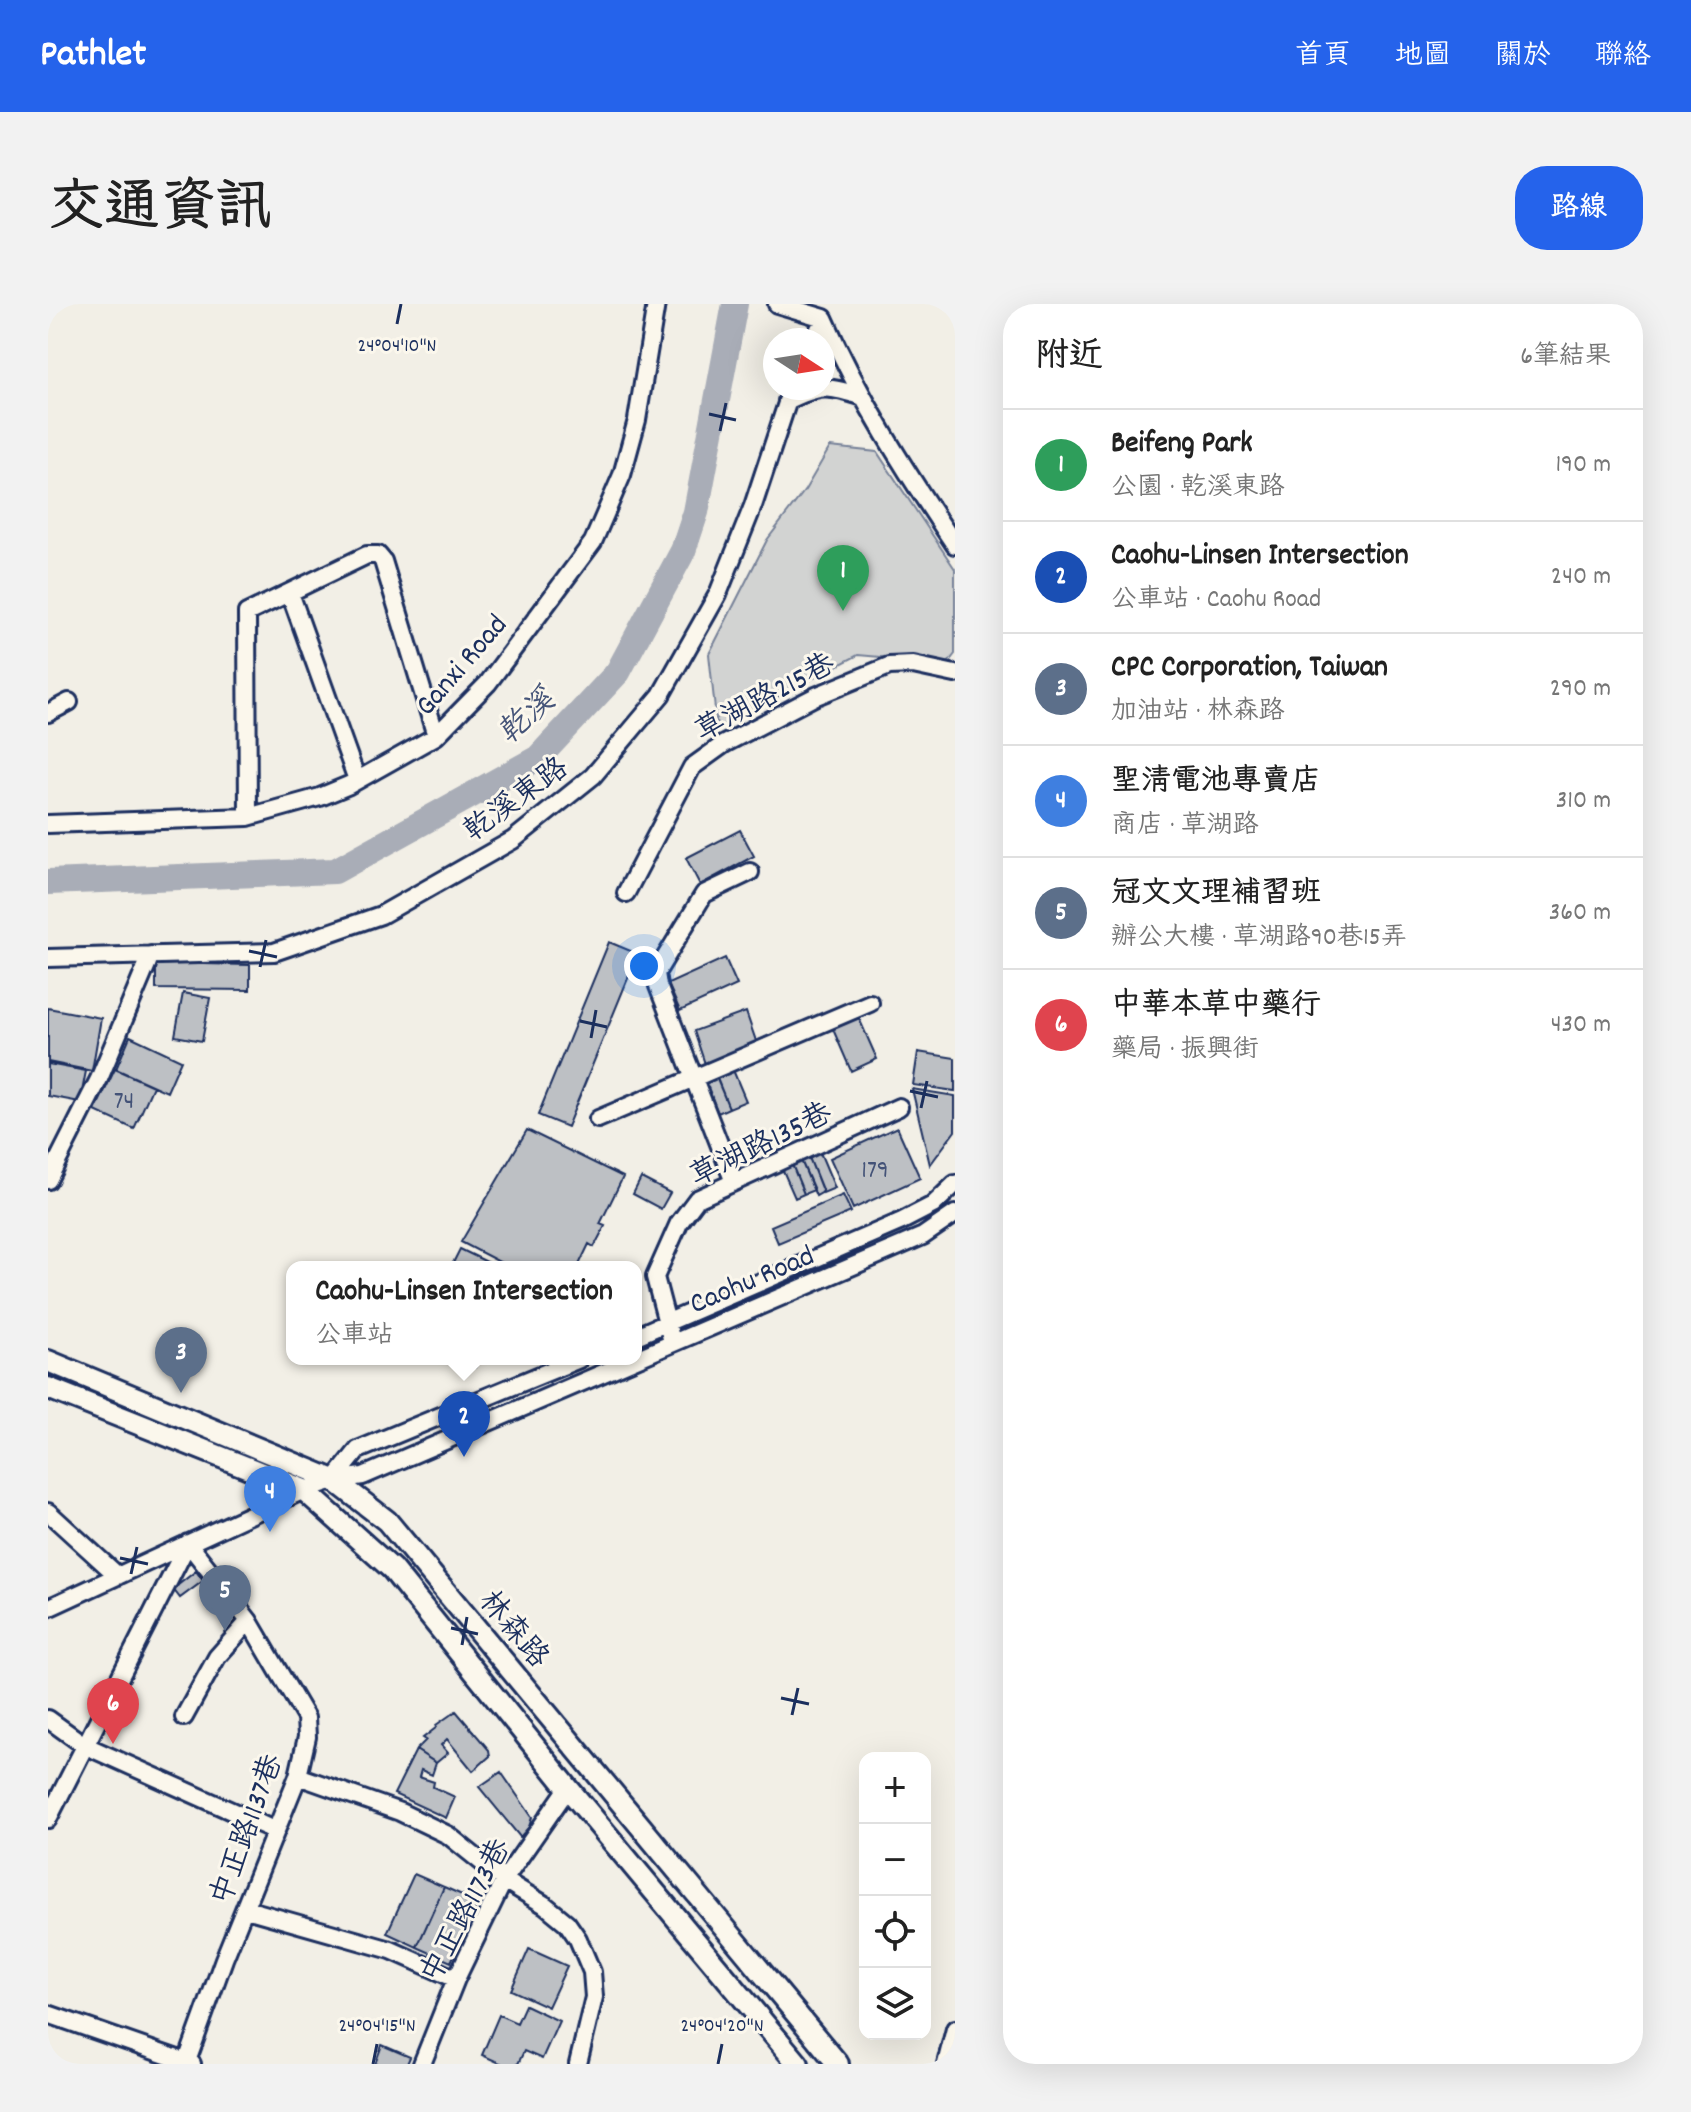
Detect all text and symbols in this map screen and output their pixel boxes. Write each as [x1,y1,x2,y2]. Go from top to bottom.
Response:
text: Pathlet [40,29,146,84]
text: 首頁 [1295,38,1351,78]
text: 地圖 [1395,38,1451,78]
text: 關於 [1495,38,1551,78]
text: 聯絡 [1595,38,1651,78]
button: 路線 [1515,166,1643,250]
text: 交通資訊 [48,172,272,252]
north arrow [763,328,835,400]
text: 24°04'10"N [358,333,436,361]
text: 附近 [1035,334,1103,383]
text: 6筆結果 [1520,339,1611,376]
text: Beifeng Park [1111,424,1253,467]
text: 1 [1058,447,1064,484]
text: 190 m [1555,447,1611,484]
text: 公園 · 乾溪東路 [1111,470,1285,507]
text: Caohu-Linsen Intersection [1111,536,1409,579]
pin: 1 [817,545,869,611]
text: 2 [1055,559,1067,596]
text: 240 m [1551,559,1611,596]
text: 公車站 · Caohu Road [1111,582,1321,619]
street label: Ganxi Road [407,607,520,727]
street label: 草湖路215巷 [688,645,844,755]
text: CPC Corporation, Taiwan [1111,648,1388,691]
text: 3 [1055,671,1067,708]
text: 290 m [1550,671,1611,708]
water label: 乾溪 [489,679,569,757]
text: 加油站 · 林森路 [1111,694,1285,731]
street label: 乾溪東路 [456,749,579,854]
text: 聖清電池專賣店 [1111,762,1321,805]
text: 4 [1056,783,1066,820]
text: 310 m [1556,783,1611,820]
text: 商店 · 草湖路 [1111,808,1259,845]
text: 冠文文理補習班 [1111,874,1321,917]
text: 5 [1055,895,1067,932]
text: 360 m [1549,895,1611,932]
text: 辦公大樓 · 草湖路90巷15弄 [1111,920,1407,957]
your location [624,946,664,986]
text: 中華本草中藥行 [1111,986,1321,1029]
text: 6 [1055,1007,1067,1044]
text: 430 m [1551,1007,1611,1044]
text: 藥局 · 振興街 [1111,1032,1259,1069]
house number: 74 [114,1084,134,1121]
street label: 草湖路135巷 [683,1094,841,1200]
house number: 179 [861,1153,889,1190]
street label: Caohu Road [684,1237,822,1328]
popup [286,1261,642,1365]
text: Caohu-Linsen Intersection [315,1272,613,1315]
text: 公車站 [315,1318,393,1355]
pin: 3 [155,1327,207,1393]
pin: 2 [438,1391,490,1457]
pin: 4 [244,1466,296,1532]
pin: 5 [199,1565,251,1631]
street label: 林森路 [466,1583,557,1679]
pin: 6 [87,1678,139,1744]
street label: 中正路1137巷 [202,1749,296,1912]
map controls [859,1752,931,2040]
button: + [859,1752,931,1824]
button: − [859,1824,931,1896]
street label: 中正路1173巷 [412,1832,524,1992]
button: locate [859,1896,931,1968]
button: layers [859,1968,931,2040]
text: 24°04'15"N [338,2013,416,2041]
text: 24°04'20"N [680,2013,764,2041]

